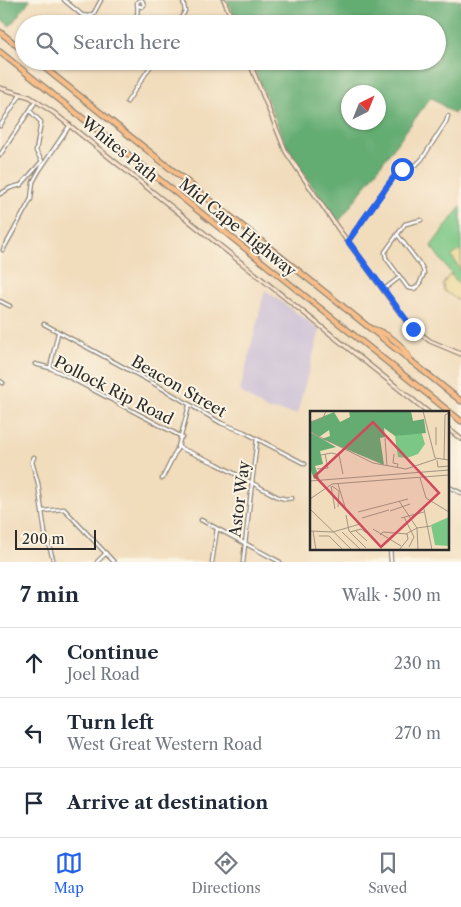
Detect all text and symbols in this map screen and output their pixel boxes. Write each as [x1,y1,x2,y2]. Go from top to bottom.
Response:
search box [15,15,446,70]
icon: search [33,29,61,57]
text: Search here [73,31,181,54]
north arrow [341,85,386,130]
street label: Whites Path [77,111,162,186]
route start [391,158,414,181]
street label: Mid Cape Highway [175,174,302,281]
route end [402,318,425,341]
street label: Pollock Rip Road [51,351,177,429]
street label: Beacon Street [128,351,230,421]
inset map [310,411,448,550]
street label: Astor Way [224,458,254,540]
scale bar [15,527,96,550]
text: 200 m [22,530,65,548]
text: 7 min [20,582,79,607]
text: Walk · 500 m [342,585,441,605]
text: Continue [67,641,159,664]
icon: ahead [20,649,48,677]
text: 230 m [394,653,441,673]
text: Joel Road [67,664,140,684]
text: Turn left [67,711,154,734]
icon: left [20,719,48,747]
text: 270 m [395,723,441,743]
text: West Great Western Road [67,734,262,754]
icon: arrive [20,789,48,817]
text: Arrive at destination [67,791,268,814]
tab: Map [54,849,84,897]
tab: Directions [191,849,261,897]
tab: Saved [368,849,407,897]

